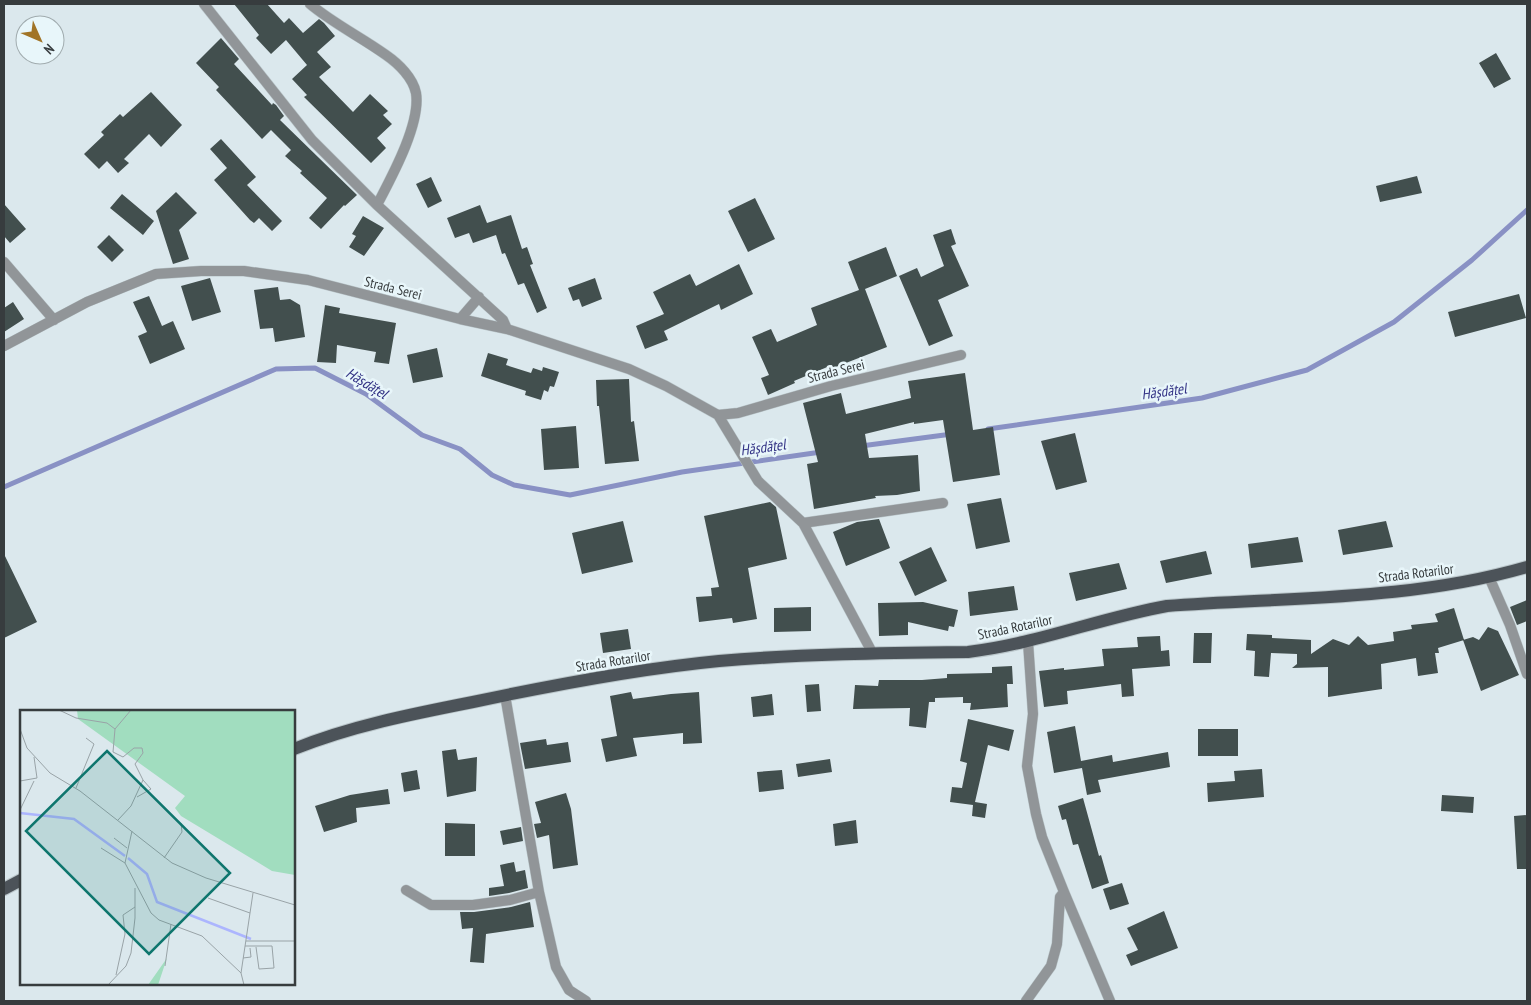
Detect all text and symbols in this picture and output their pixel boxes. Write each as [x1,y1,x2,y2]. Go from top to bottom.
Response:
north arrow [15,15,65,65]
text: N [40,40,58,58]
street label: Strada Serei [363,272,423,304]
street label: Strada Serei [806,355,866,387]
water label: Hășdățel [343,363,393,404]
water label: Hășdățel [1140,378,1189,404]
water label: Hășdățel [739,434,788,460]
street label: Strada Rotarilor [1377,559,1455,587]
street label: Strada Rotarilor [976,610,1054,644]
street label: Strada Rotarilor [574,646,652,676]
inset map [20,710,295,985]

